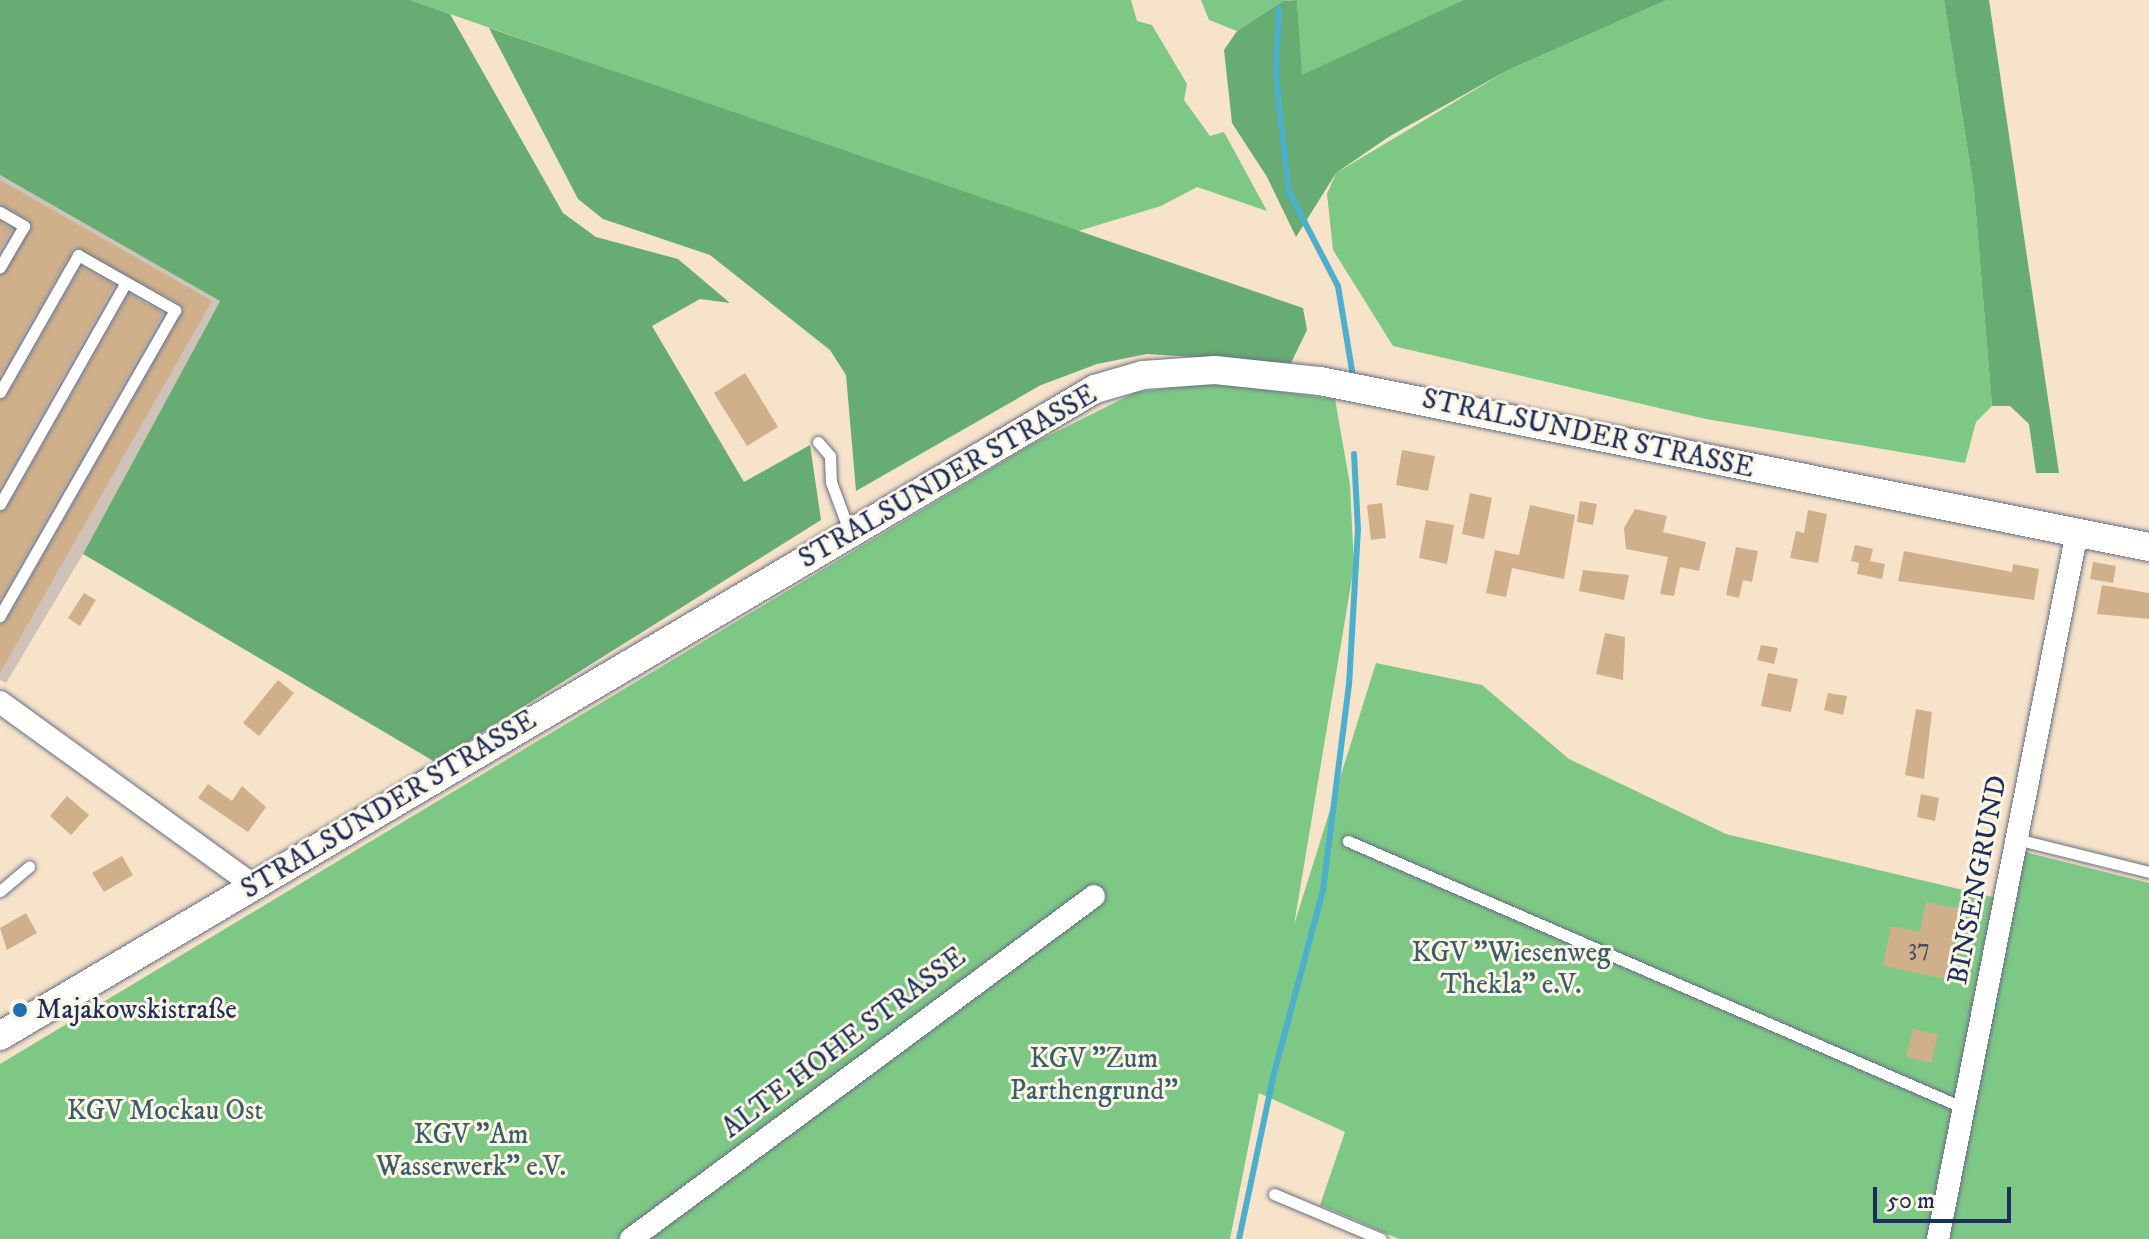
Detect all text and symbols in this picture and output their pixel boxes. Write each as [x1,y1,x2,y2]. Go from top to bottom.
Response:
street label: STRALSUNDER STRASSE [793,378,1103,576]
street label: STRALSUNDER STRASSE [1419,382,1757,486]
street label: STRALSUNDER STRASSE [235,703,543,907]
street label: BINSENGRUND [1941,773,2015,987]
house number: 37 [1908,935,1930,963]
park label: KGV "Wiesenweg Thekla" e.V. [1411,936,1611,1002]
street label: ALTE HOHE STRASSE [715,940,973,1146]
place label: Majakowskistraße [36,993,237,1027]
marker: Majakowskistraße [11,1001,29,1019]
park label: KGV "Zum Parthengrund" [1010,1042,1178,1108]
park label: KGV Mockau Ost [67,1094,263,1128]
park label: KGV "Am Wasserwerk" e.V. [376,1118,566,1184]
scale bar [1877,1171,2015,1221]
text: 50 m [1887,1186,1935,1216]

